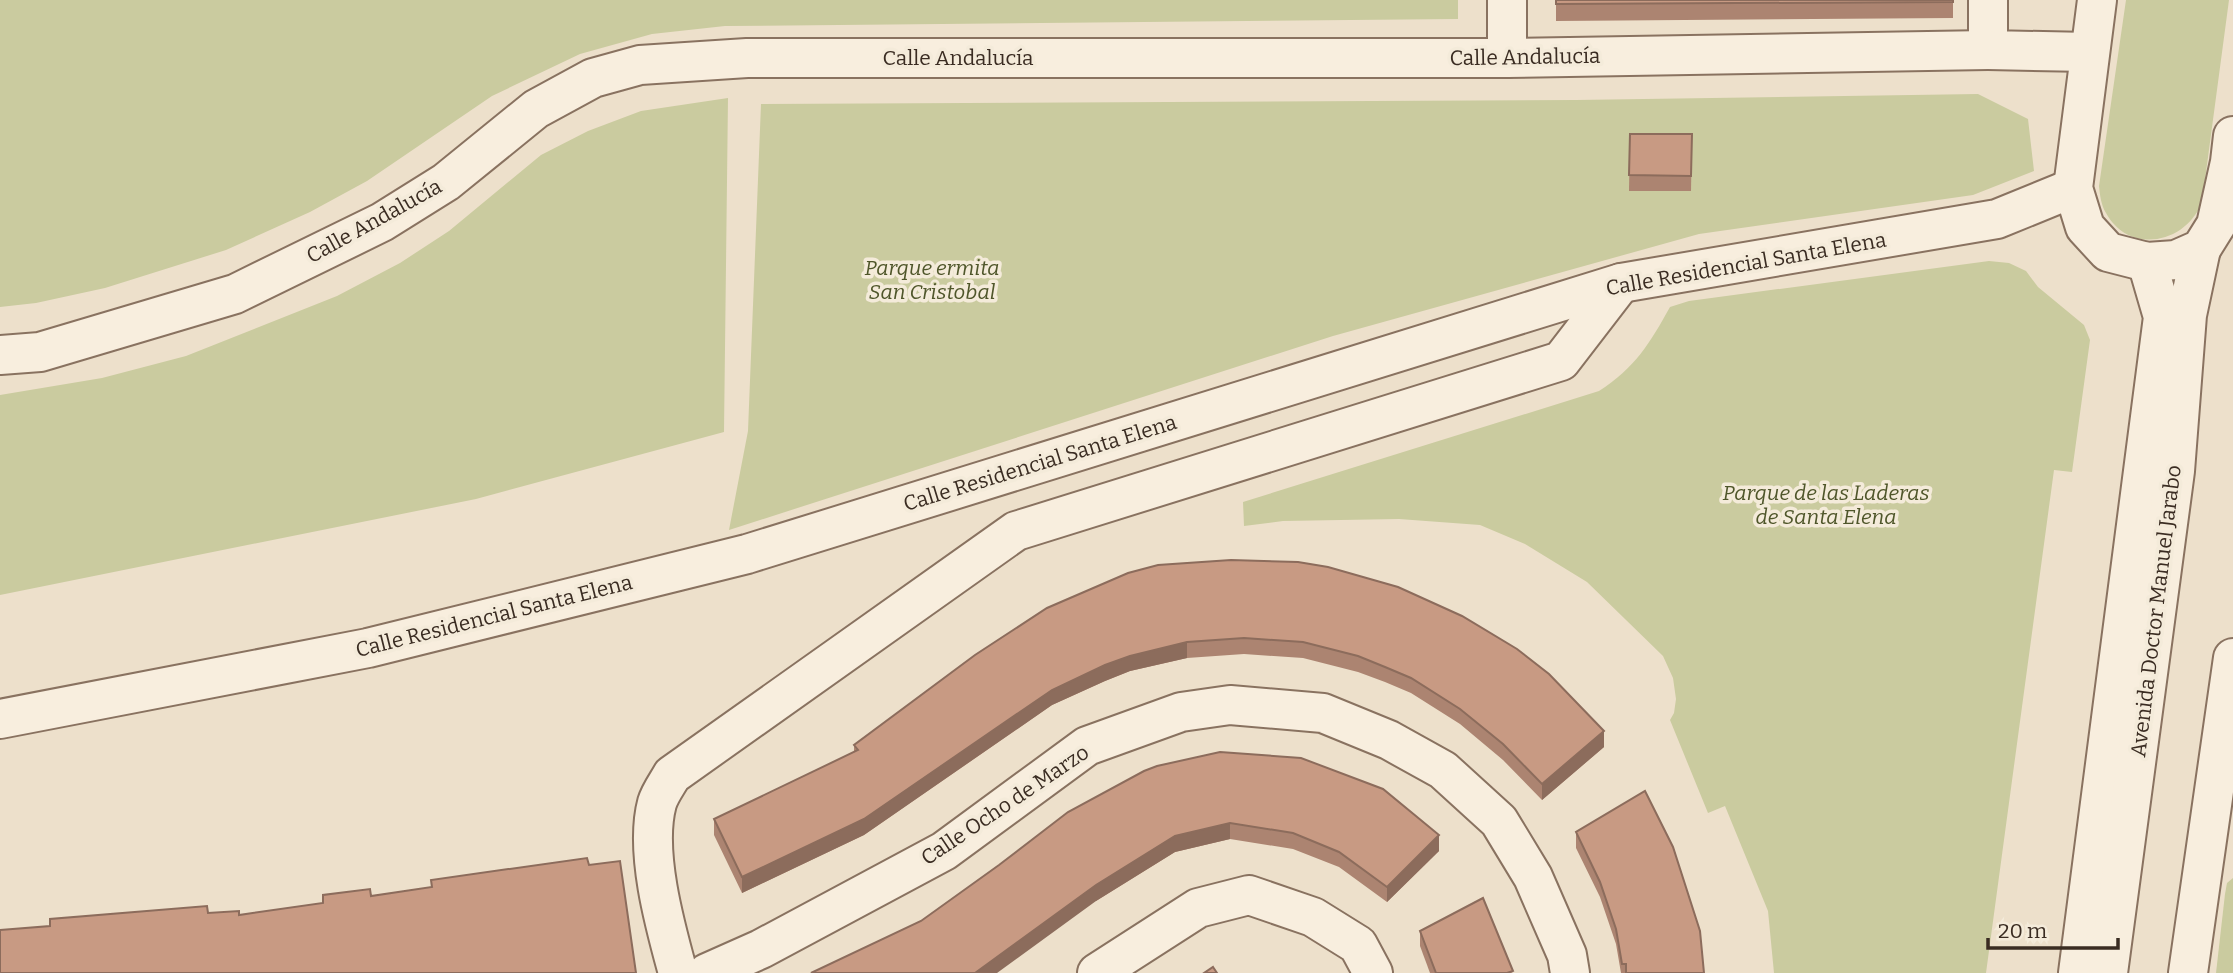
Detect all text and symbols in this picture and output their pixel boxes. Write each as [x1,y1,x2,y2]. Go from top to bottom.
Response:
street label: Calle Andalucía [1449,43,1601,71]
street label: Calle Andalucía [883,45,1034,71]
street label: Calle Andalucía [302,173,447,269]
street label: Calle Residencial Santa Elena [1604,226,1889,301]
park label: Parque ermita San Cristobal [864,255,1000,305]
street label: Calle Residencial Santa Elena [900,409,1180,517]
street label: Avenida Doctor Manuel Jarabo [2125,463,2187,759]
park label: Parque de las Laderas de Santa Elena [1722,480,1930,530]
street label: Calle Residencial Santa Elena [353,569,636,663]
street label: Calle Ocho de Marzo [916,739,1094,871]
scale bar [1988,906,2118,950]
text: 20 m [1998,918,2047,944]

